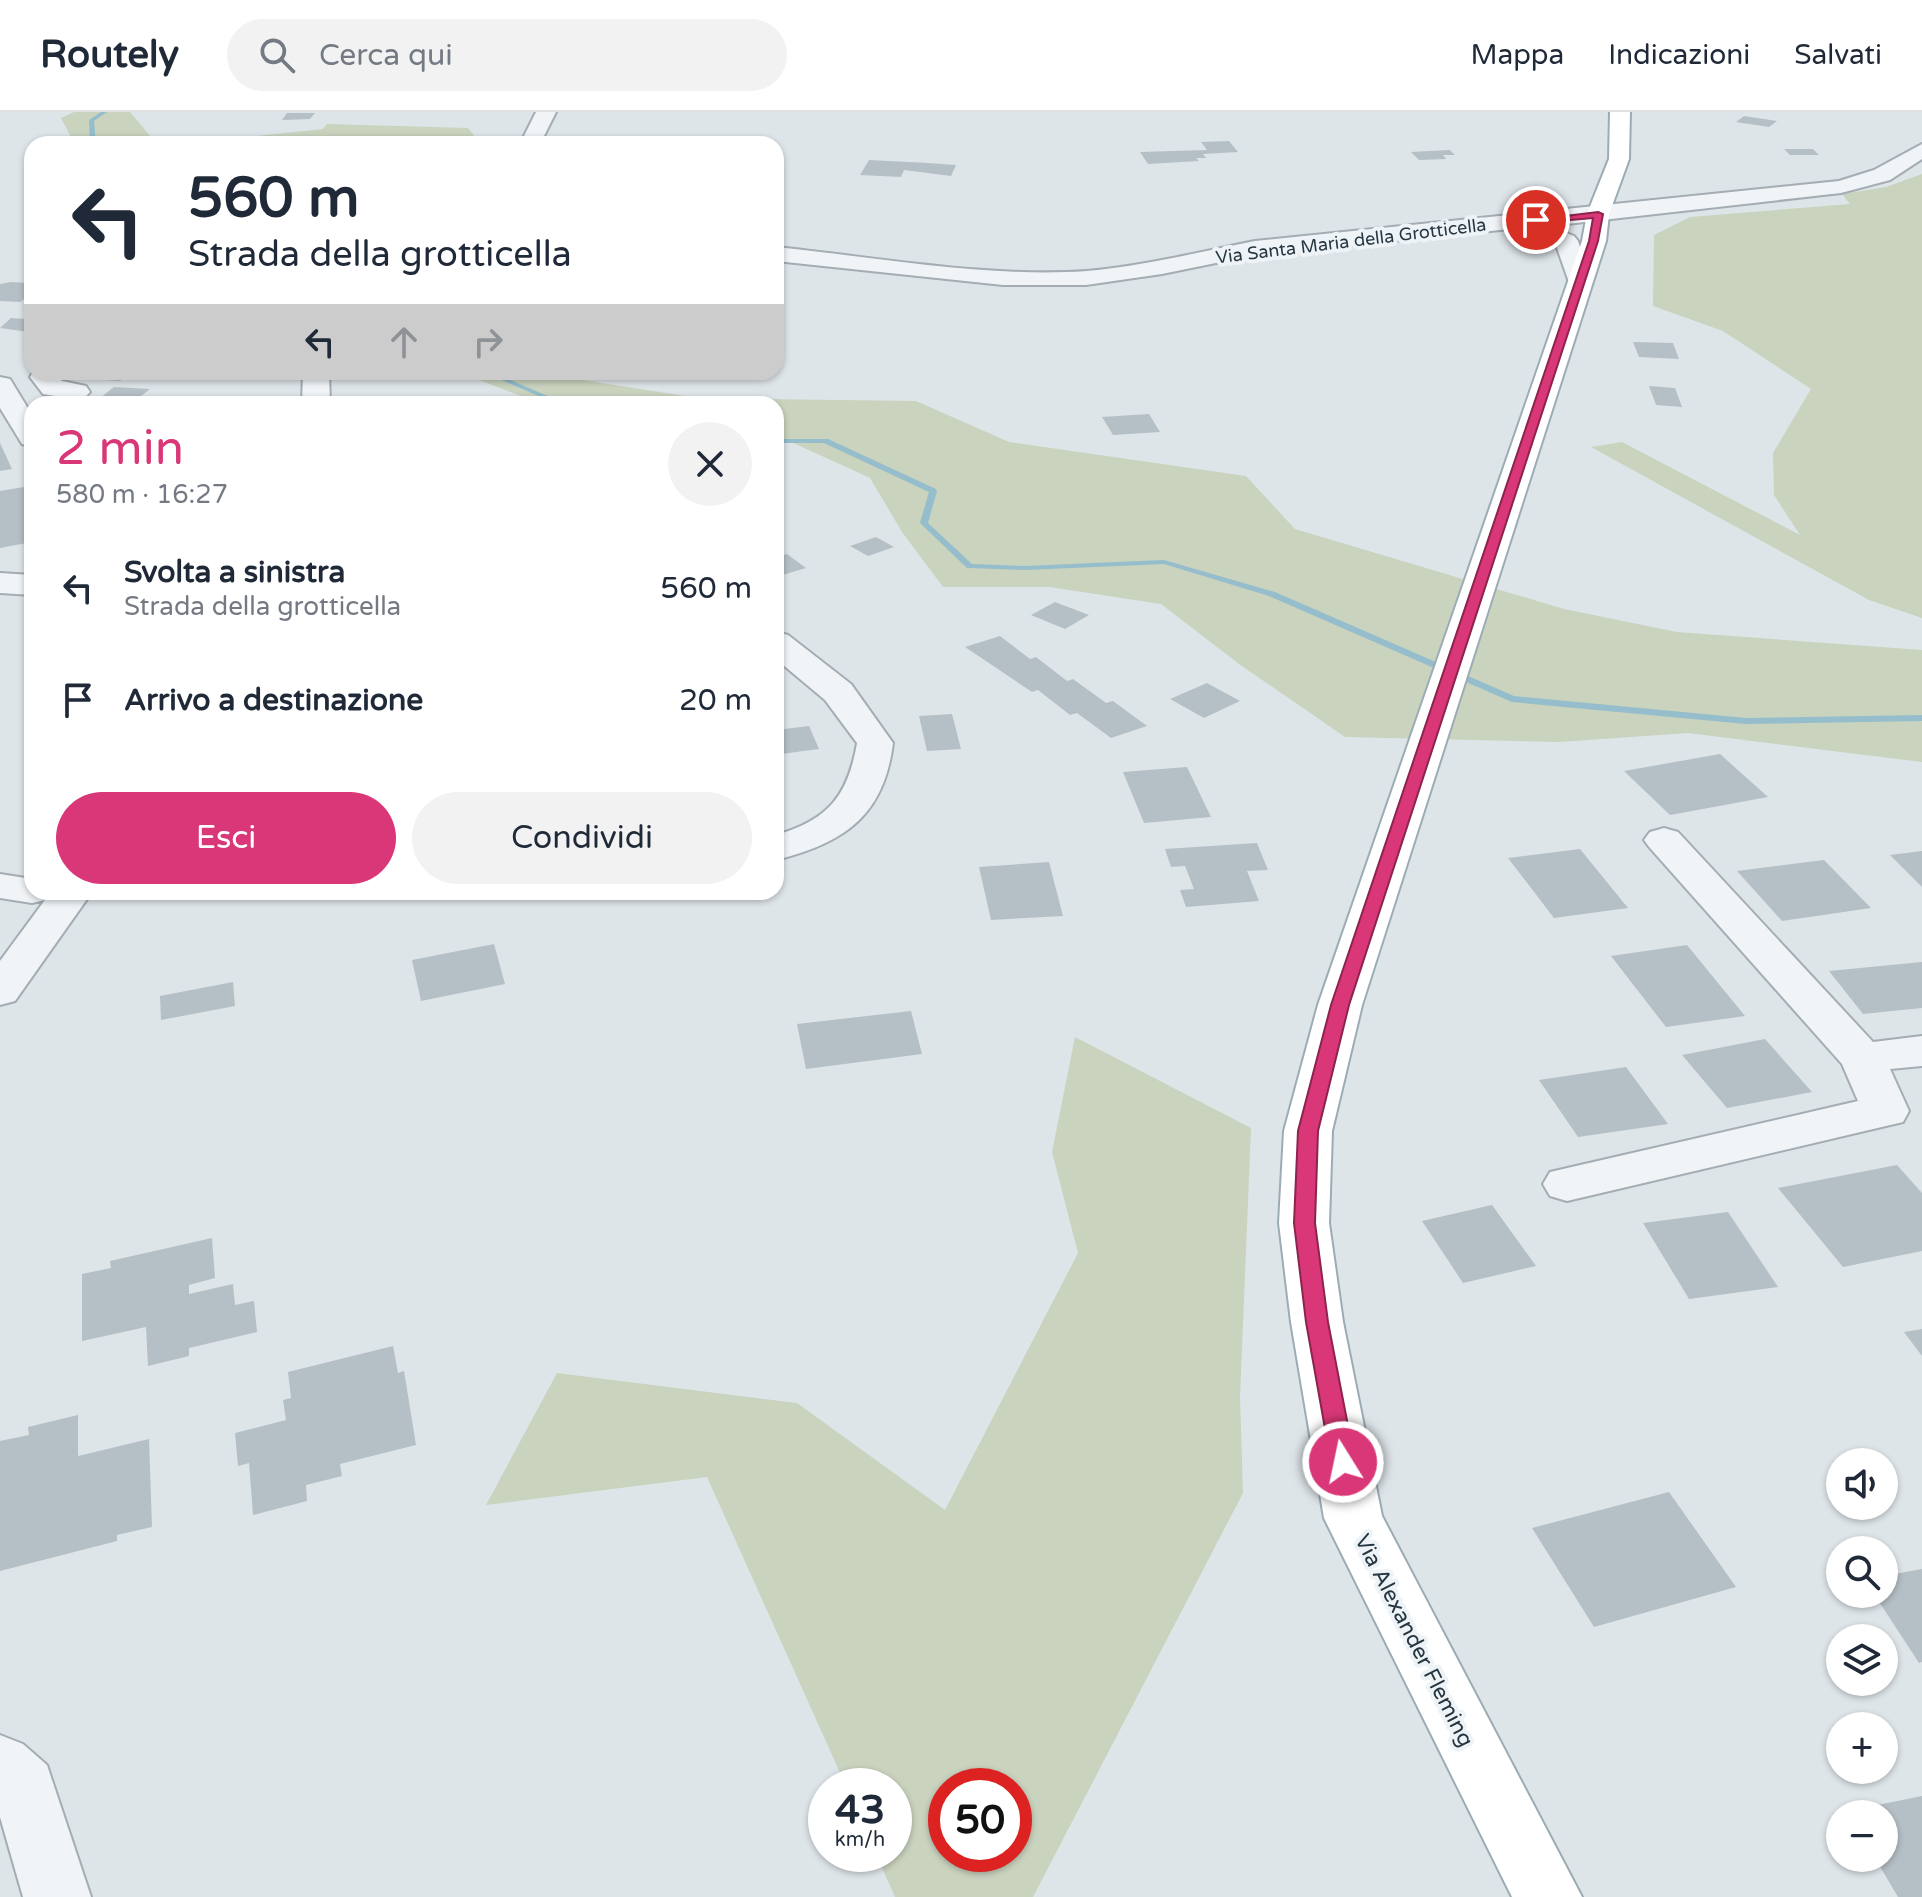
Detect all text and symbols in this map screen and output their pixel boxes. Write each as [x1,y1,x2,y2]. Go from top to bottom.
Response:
search box [227,19,787,91]
text: Routely [40,32,179,78]
icon: search [255,33,299,77]
text: Cerca qui [319,37,453,74]
text: Mappa [1470,38,1564,72]
text: Indicazioni [1608,38,1750,72]
text: Salvati [1794,38,1882,72]
text: 560 m [188,165,359,232]
icon: left [56,168,160,272]
pin [1502,186,1570,254]
icon: arrive [1514,198,1558,242]
street label: Via Santa Maria della Grotticella [1215,213,1487,269]
text: Strada della grotticella [188,233,572,276]
icon: left [298,320,342,364]
icon: ahead [382,320,426,364]
icon: right [466,320,510,364]
text: 2 min [56,420,184,478]
button: close [668,422,752,506]
text: 580 m · 16:27 [56,479,228,510]
text: Svolta a sinistra [124,554,345,591]
icon: left [56,566,100,610]
text: 560 m [660,570,752,607]
text: Strada della grotticella [124,591,401,622]
icon: arrive [56,678,100,722]
text: Arrivo a destinazione [124,682,423,719]
text: 20 m [679,682,752,719]
button: Esci [56,792,396,884]
button: Condividi [412,792,752,884]
position arrow [1301,1420,1385,1504]
map controls [1826,1448,1898,1872]
button: sound [1826,1448,1898,1520]
street label: Via Alexander Fleming [1349,1530,1479,1751]
button: search [1826,1536,1898,1608]
button: layers [1826,1624,1898,1696]
button: + [1826,1712,1898,1784]
speed limit sign: 50 [928,1768,1032,1872]
text: 43 [835,1786,885,1834]
button: − [1826,1800,1898,1872]
text: km/h [835,1828,885,1852]

